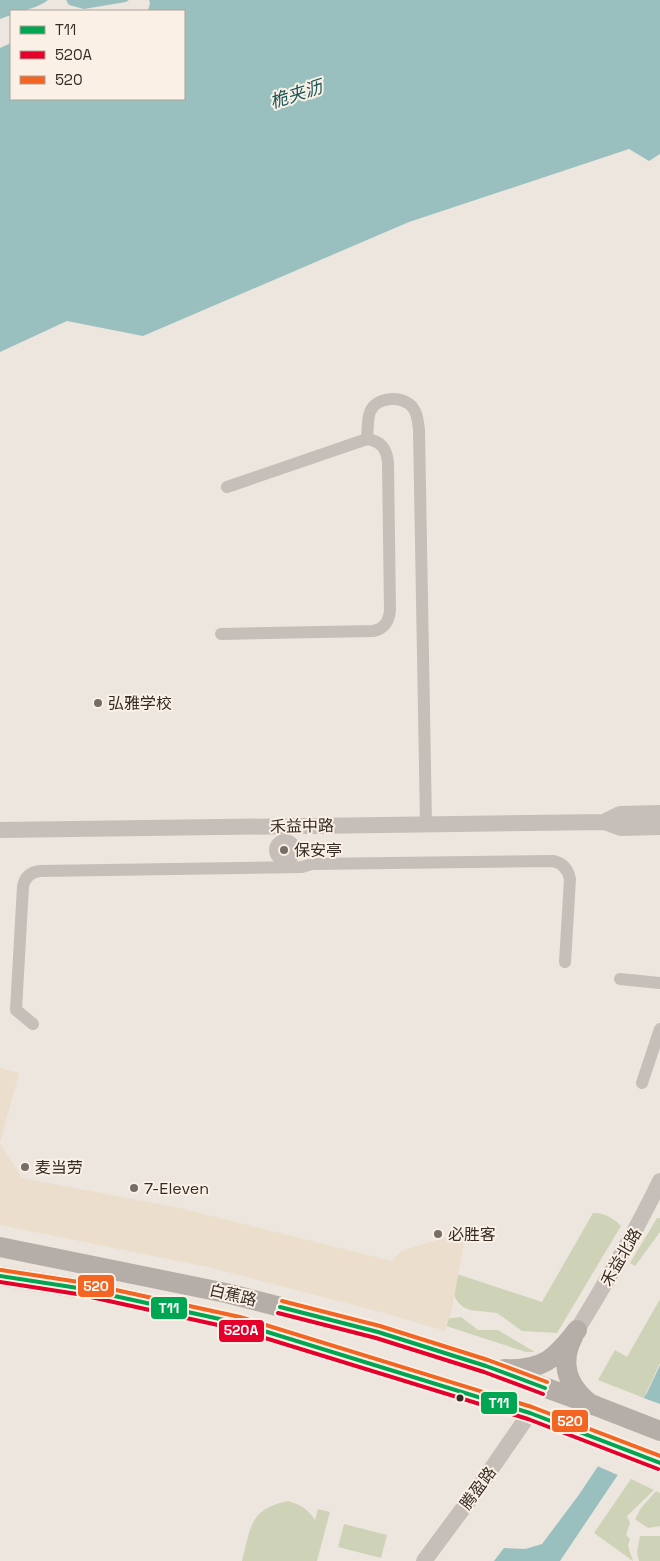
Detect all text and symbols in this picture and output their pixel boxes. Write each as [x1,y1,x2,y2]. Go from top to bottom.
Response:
legend [10,10,185,100]
text: T11 [55,20,76,39]
text: 520A [55,45,93,64]
text: 520 [55,70,83,89]
water label: 桅夹沥 [267,74,328,113]
place label: 弘雅学校 [108,693,172,714]
marker: 弘雅学校 [92,697,104,709]
street label: 禾益中路 [270,815,334,837]
place label: 保安亭 [294,840,342,861]
marker: 保安亭 [278,844,290,856]
place label: 麦当劳 [35,1157,83,1178]
marker: 麦当劳 [19,1161,31,1173]
place label: 7-Eleven [144,1178,209,1199]
marker: 7-Eleven [128,1182,140,1194]
place label: 必胜客 [448,1224,496,1245]
street label: 禾益北路 [596,1224,646,1290]
marker: 必胜客 [432,1228,444,1240]
line badge: 520 [77,1274,115,1298]
text: 520 [83,1277,109,1295]
street label: 白蕉路 [207,1279,259,1311]
line badge: T11 [150,1296,188,1320]
text: T11 [159,1299,179,1317]
line badge: 520A [218,1319,265,1343]
text: 520A [224,1321,258,1339]
line badge: T11 [480,1391,518,1415]
unlabelled marker [455,1393,465,1403]
text: T11 [489,1394,509,1412]
line badge: 520 [551,1409,589,1433]
text: 520 [557,1412,583,1430]
street label: 腾盈路 [455,1462,501,1514]

